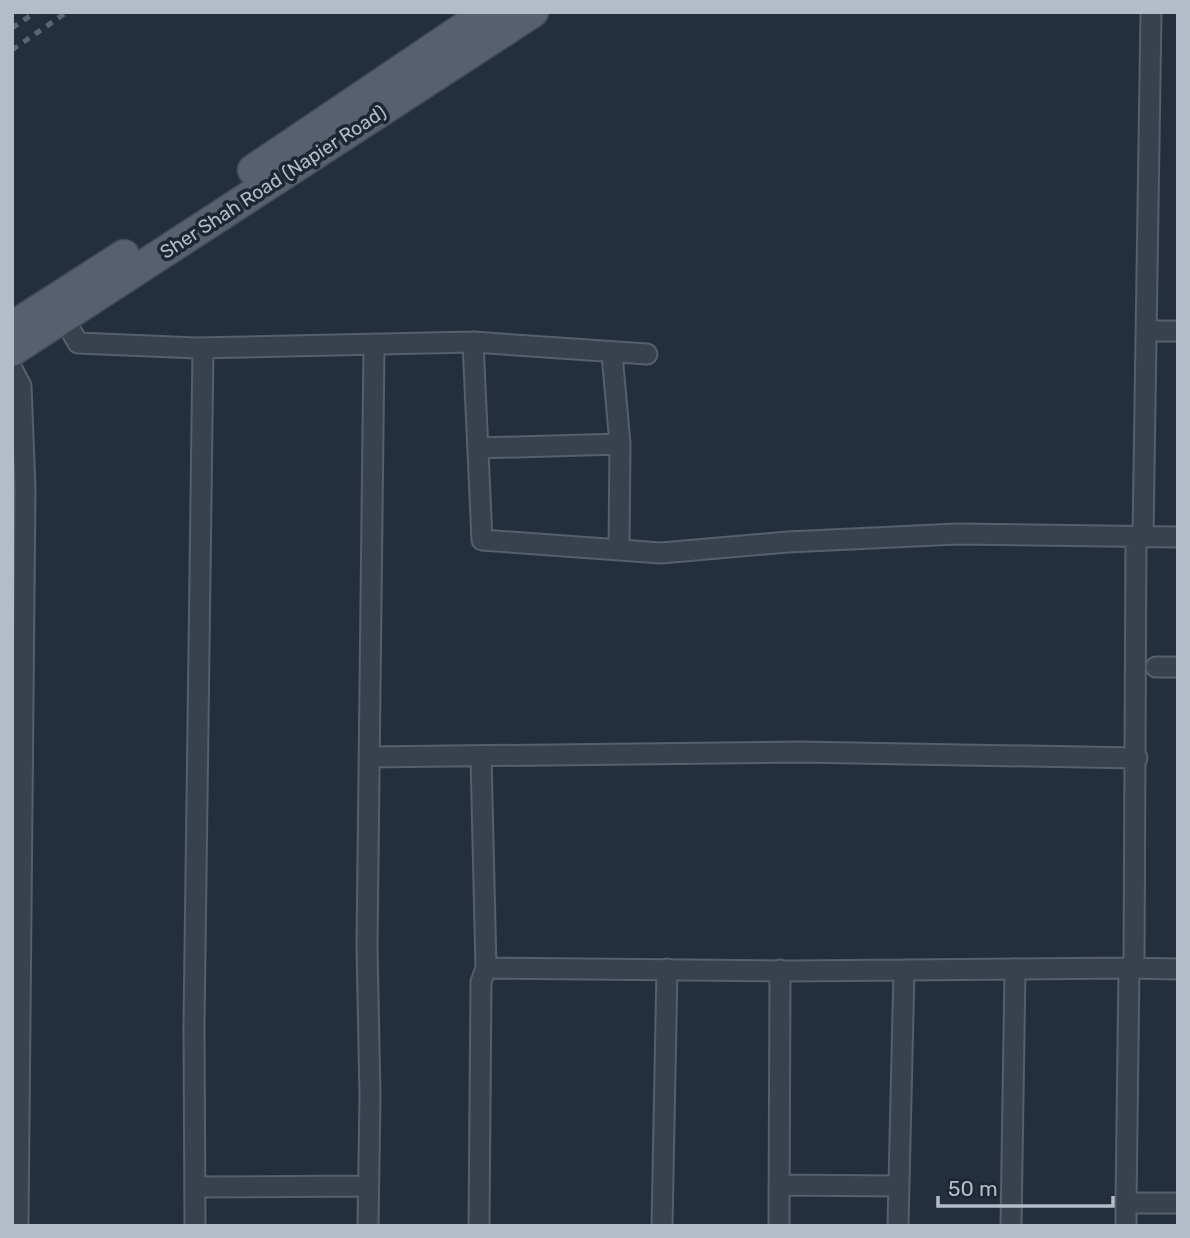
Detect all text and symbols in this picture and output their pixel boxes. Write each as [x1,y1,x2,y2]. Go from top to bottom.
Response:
street label: Sher Shah Road (Napier Road) [156,100,390,264]
scale bar [938,1164,1113,1208]
text: 50 m [948,1176,998,1201]

